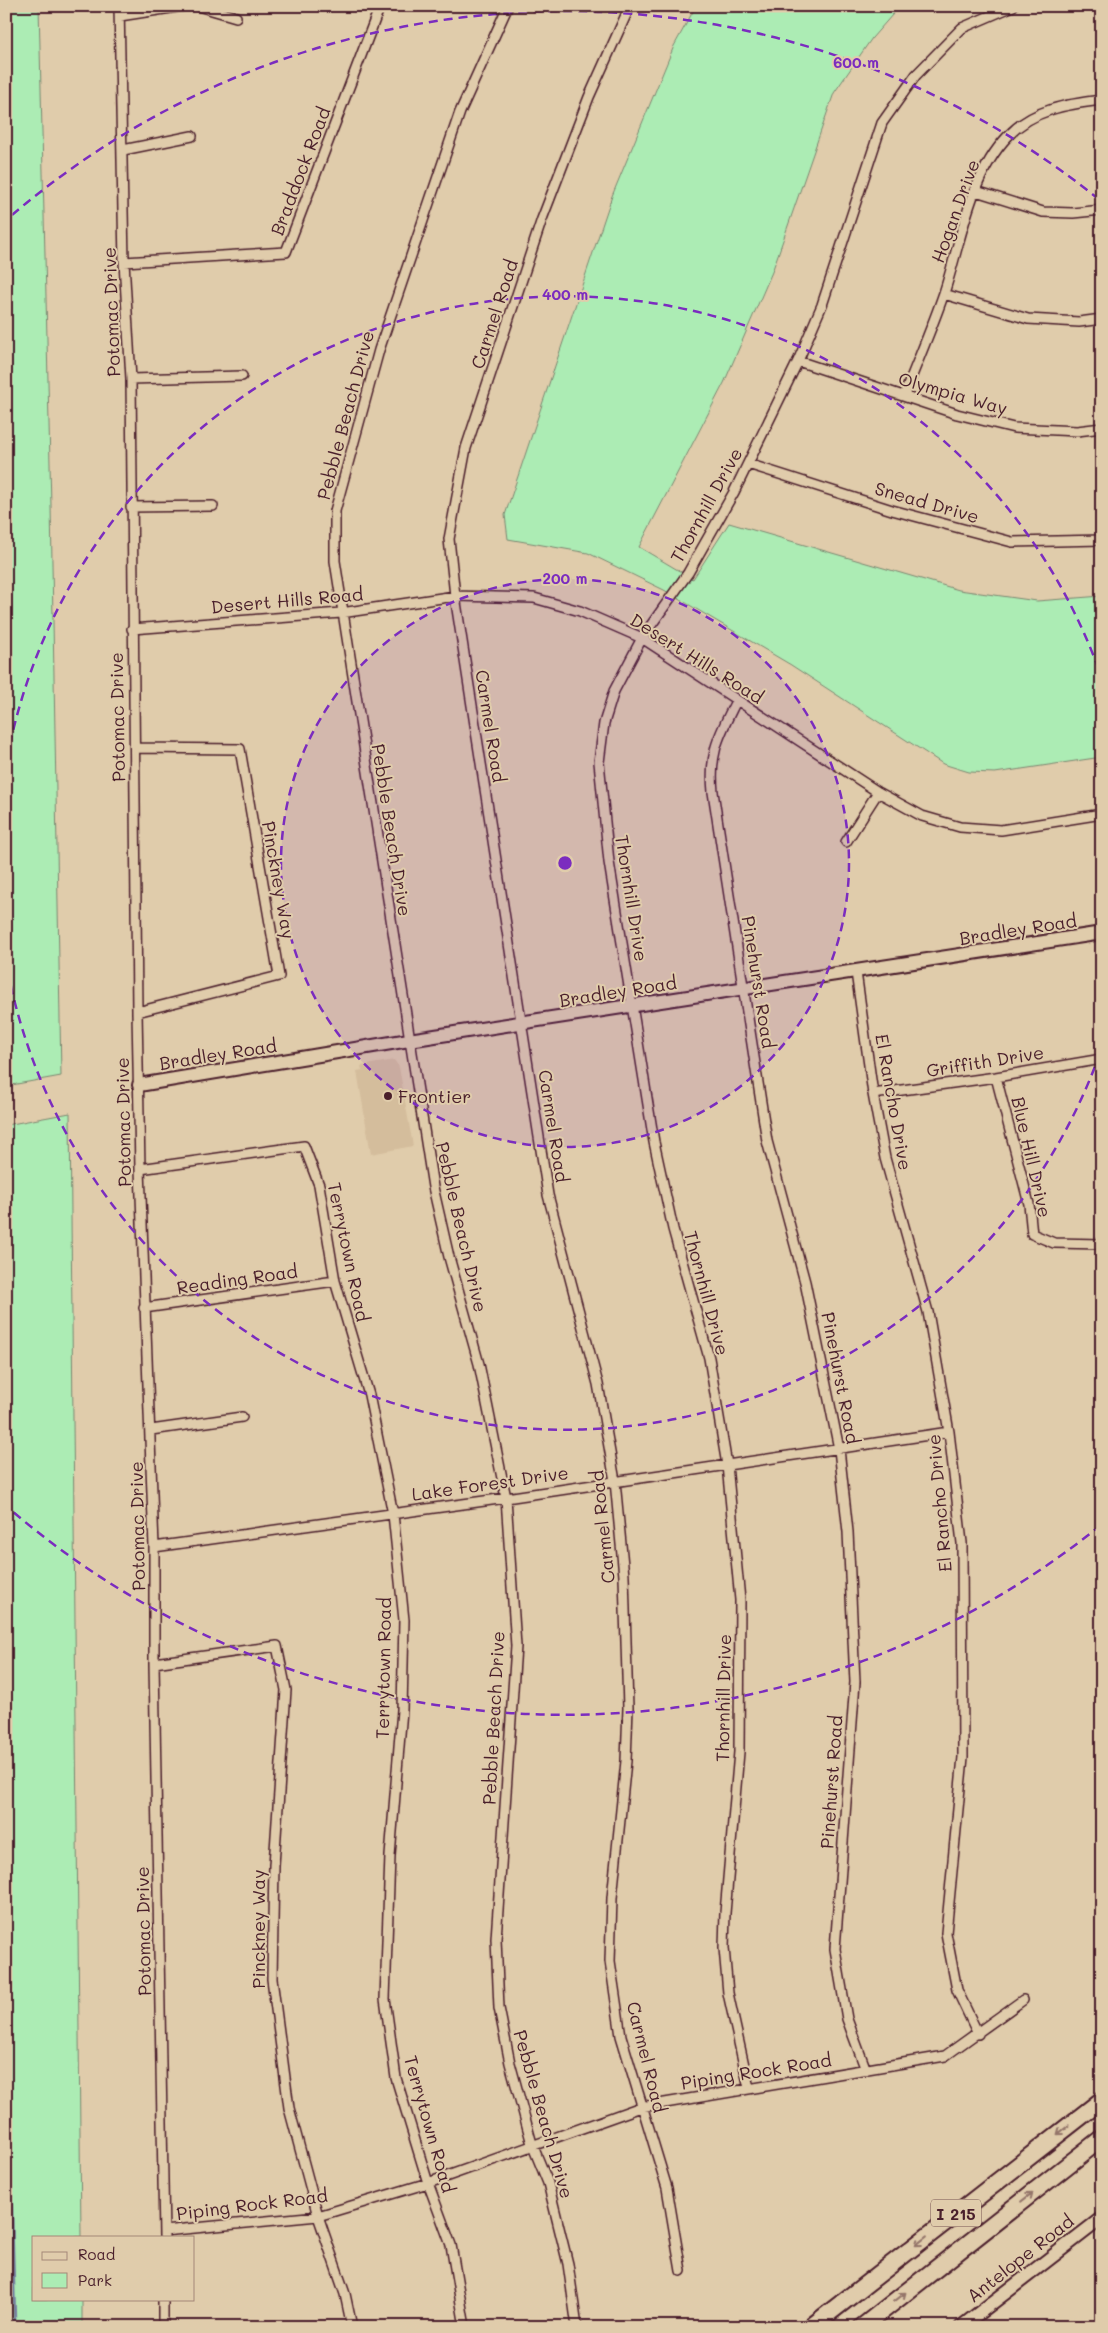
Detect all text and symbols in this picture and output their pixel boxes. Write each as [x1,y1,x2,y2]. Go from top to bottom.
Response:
text: 600 m [833,52,879,72]
street label: Braddock Road [264,103,336,239]
street label: Hogan Drive [925,156,985,266]
street label: Potomac Drive [97,247,125,377]
street label: Carmel Road [465,256,523,372]
text: 400 m [542,284,588,304]
street label: Pebble Beach Drive [311,328,379,502]
street label: Olympia Way [896,366,1010,420]
street label: Thornhill Drive [665,443,747,567]
street label: Snead Drive [872,476,982,528]
text: 200 m [543,568,588,588]
street label: Desert Hills Road [210,581,364,619]
street label: Desert Hills Road [626,607,768,709]
street label: Potomac Drive [104,652,130,782]
street label: Carmel Road [470,668,512,784]
street label: Pebble Beach Drive [367,742,417,918]
street label: Pinckney Way [257,819,301,941]
street label: Thornhill Drive [610,833,654,963]
centre of rings [556,854,574,872]
street label: Bradley Road [958,908,1078,950]
street label: Pinehurst Road [737,914,781,1050]
street label: Bradley Road [558,970,678,1012]
street label: El Rancho Drive [870,1032,918,1172]
street label: Bradley Road [158,1033,278,1075]
street label: Griffith Drive [924,1040,1046,1082]
street label: Potomac Drive [110,1057,136,1187]
street label: Carmel Road [533,1068,575,1184]
place label: Frontier [398,1084,471,1108]
marker: Frontier [382,1090,394,1102]
street label: Blue Hill Drive [1006,1094,1058,1220]
street label: Pebble Beach Drive [431,1139,493,1315]
street label: Terrytown Road [323,1180,375,1324]
street label: Thornhill Drive [679,1228,735,1358]
street label: Reading Road [175,1259,299,1299]
street label: Pinehurst Road [816,1310,866,1446]
street label: El Rancho Drive [921,1433,957,1573]
street label: Lake Forest Drive [410,1460,570,1506]
street label: Potomac Drive [124,1461,150,1591]
street label: Carmel Road [584,1469,620,1585]
street label: Terrytown Road [370,1597,396,1739]
street label: Pebble Beach Drive [476,1630,510,1806]
street label: Thornhill Drive [710,1634,736,1762]
street label: Pinehurst Road [814,1714,848,1850]
street label: Potomac Drive [130,1866,156,1996]
street label: Pinckney Way [246,1869,270,1989]
street label: Carmel Road [622,1999,672,2115]
street label: Pebble Beach Drive [508,2027,580,2201]
street label: Piping Rock Road [679,2047,833,2095]
street label: Terrytown Road [399,2053,461,2195]
one-way arrow [1057,2124,1070,2135]
street label: Piping Rock Road [175,2183,329,2225]
one-way arrow [1020,2192,1033,2203]
road number: I 215 [931,2200,981,2226]
street label: Antelope Road [962,2209,1078,2307]
one-way arrow [915,2235,928,2246]
legend [32,2236,195,2300]
text: Road [78,2244,115,2264]
text: Park [78,2270,112,2290]
one-way arrow [893,2291,906,2302]

